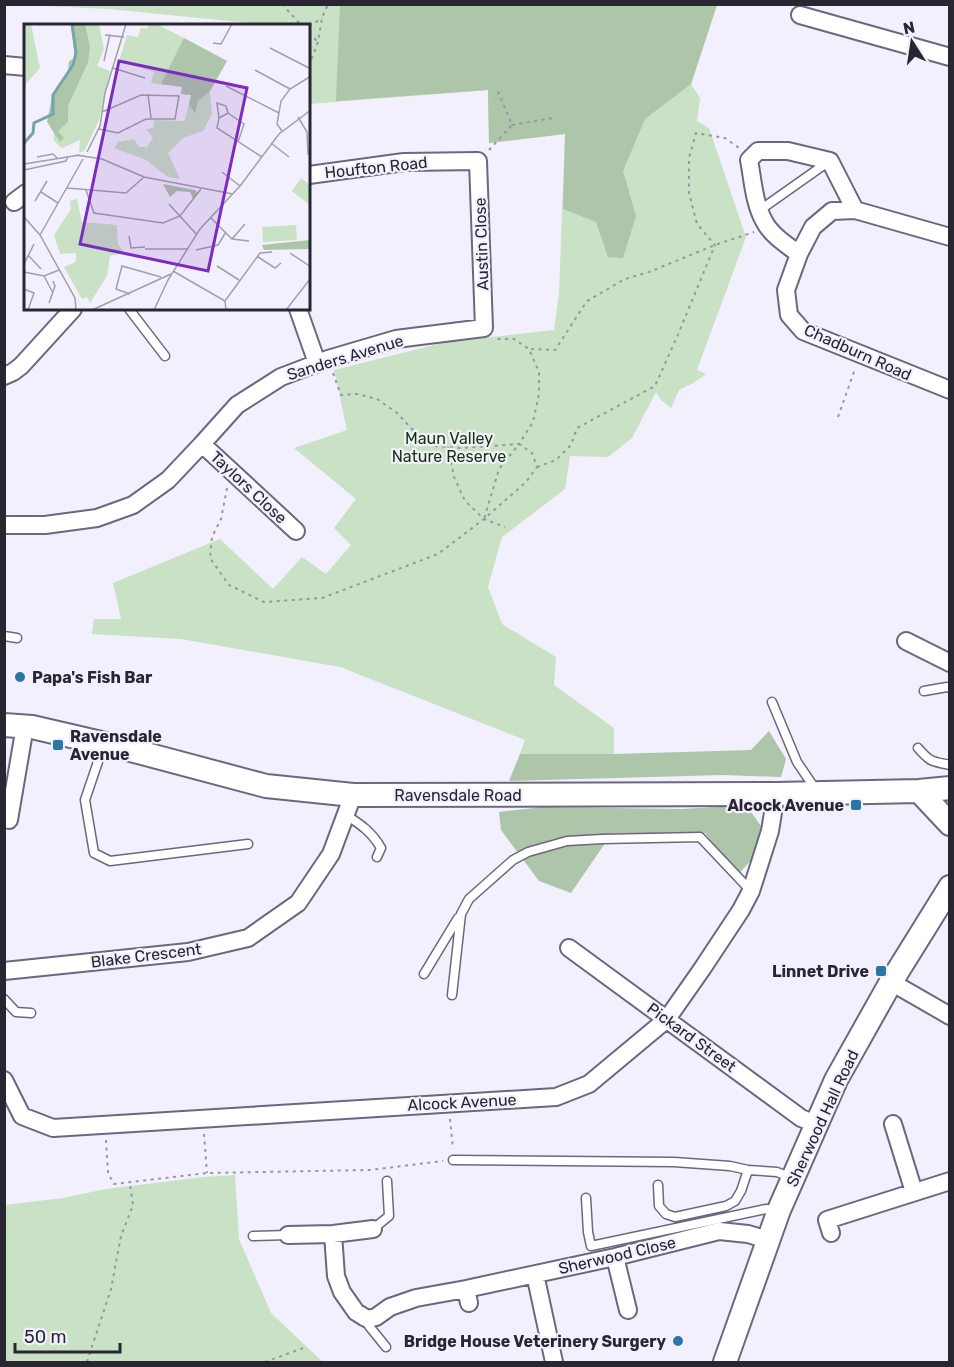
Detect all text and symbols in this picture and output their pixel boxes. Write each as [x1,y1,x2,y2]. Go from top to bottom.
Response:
north arrow [882,12,942,72]
text: N [901,17,917,38]
inset map [24,24,310,310]
street label: Houfton Road [324,153,428,182]
street label: Austin Close [470,197,493,291]
street label: Chadburn Road [801,320,914,385]
street label: Sanders Avenue [285,331,406,384]
park label: Maun Valley Nature Reserve [392,429,506,466]
street label: Taylors Close [207,447,291,528]
place label: Papa's Fish Bar [32,668,153,687]
marker: Papa's Fish Bar [13,670,27,684]
place label: Ravensdale Avenue [70,727,162,764]
marker: Ravensdale Avenue [51,738,65,752]
street label: Ravensdale Road [394,786,522,805]
place label: Alcock Avenue [727,796,844,815]
marker: Alcock Avenue [849,798,863,812]
street label: Blake Crescent [90,939,203,972]
place label: Linnet Drive [772,962,869,981]
marker: Linnet Drive [874,964,888,978]
street label: Pickard Street [643,999,740,1076]
street label: Sherwood Hall Road [782,1047,863,1190]
street label: Alcock Avenue [407,1090,517,1115]
street label: Sherwood Close [557,1233,678,1278]
scale bar [15,1316,120,1354]
text: 50 m [24,1326,67,1348]
place label: Bridge House Veterinery Surgery [404,1332,666,1351]
marker: Bridge House Veterinery Surgery [671,1334,685,1348]

